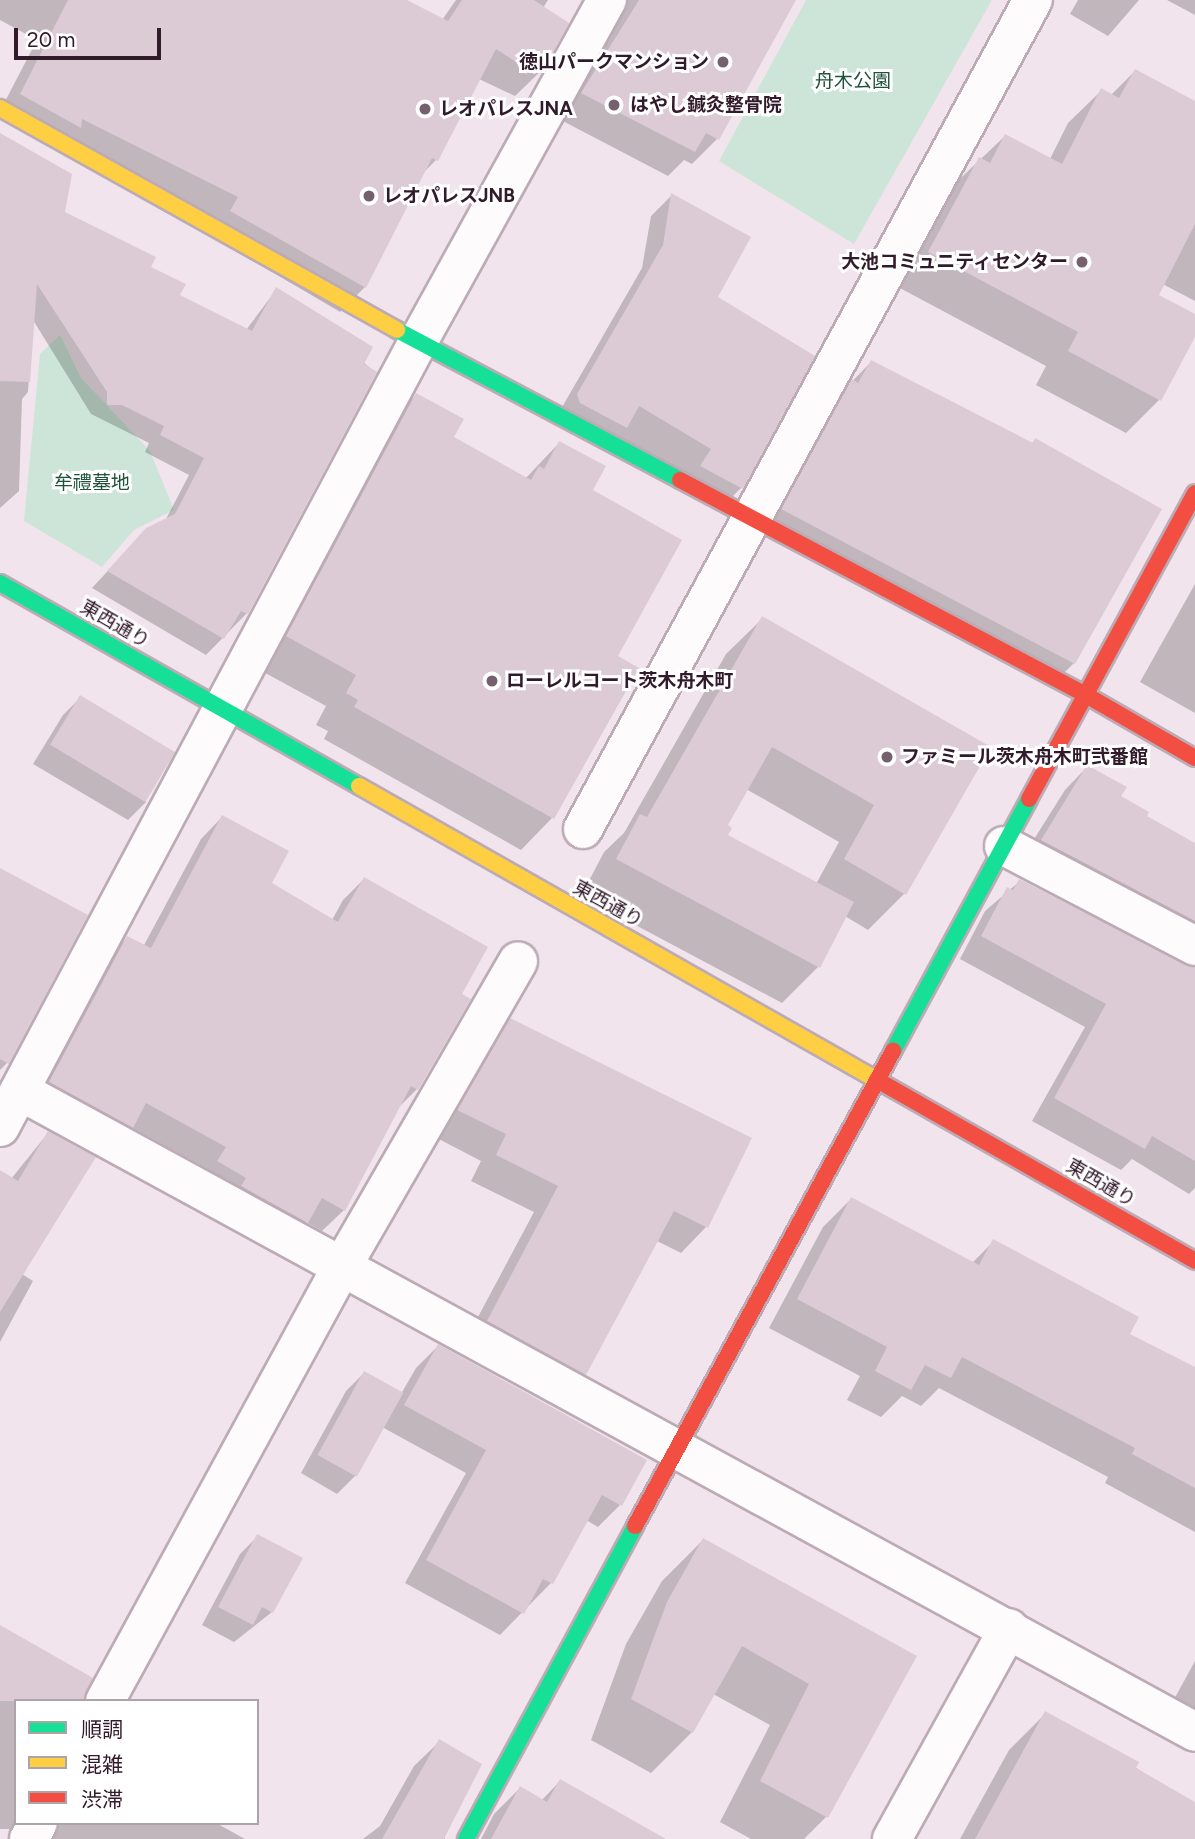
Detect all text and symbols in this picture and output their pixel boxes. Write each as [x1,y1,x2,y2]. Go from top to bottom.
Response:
scale bar [18,14,164,58]
text: 20 m [27,27,75,52]
place label: 徳山パークマンション [519,51,709,73]
marker: 徳山パークマンション [715,54,731,70]
park label: 舟木公園 [815,70,891,92]
place label: はやし鍼灸整骨院 [630,94,782,116]
marker: はやし鍼灸整骨院 [604,95,624,115]
place label: レオパレスJNA [439,98,573,120]
marker: レオパレスJNA [417,101,433,117]
place label: レオパレスJNB [383,185,515,207]
marker: レオパレスJNB [361,188,377,204]
place label: 大池コミュニティセンター [840,251,1068,273]
marker: 大池コミュニティセンター [1074,254,1090,270]
park label: 牟禮墓地 [54,472,130,494]
street label: 東西通り [76,595,154,653]
place label: ローレルコート茨木舟木町 [506,670,734,692]
marker: ローレルコート茨木舟木町 [484,673,500,689]
place label: ファミール茨木舟木町弐番館 [901,746,1148,768]
marker: ファミール茨木舟木町弐番館 [879,749,895,765]
street label: 東西通り [569,876,647,932]
street label: 東西通り [1062,1154,1140,1212]
legend [14,1699,259,1825]
text: 順調 [81,1717,123,1742]
text: 混雑 [81,1752,123,1777]
text: 渋滞 [81,1787,123,1812]

